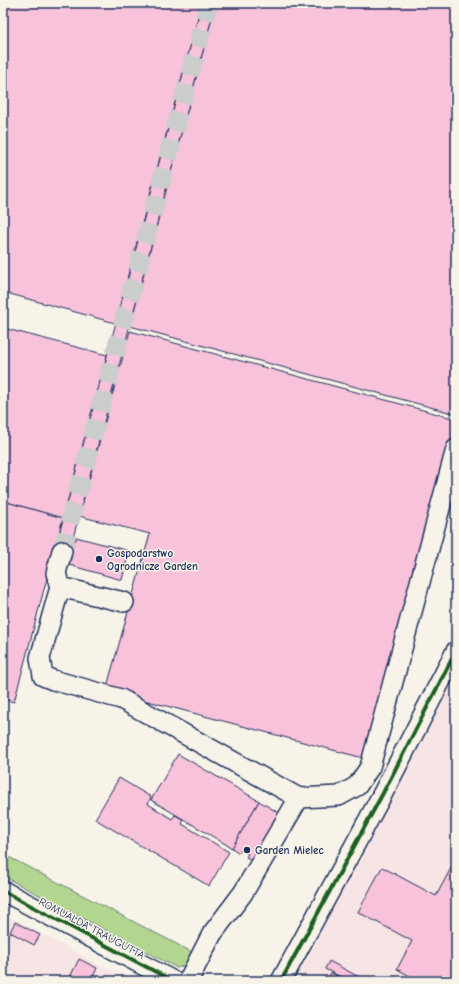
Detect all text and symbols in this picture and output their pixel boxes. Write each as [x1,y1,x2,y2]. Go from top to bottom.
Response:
place label: Gospodarstwo Ogrodnicze Garden [107,547,198,573]
marker: Gospodarstwo Ogrodnicze Garden [94,554,104,564]
place label: Garden Mielec [255,844,324,857]
marker: Garden Mielec [242,845,252,855]
street label: ROMUALDA TRAUGUTTA [37,895,147,962]

